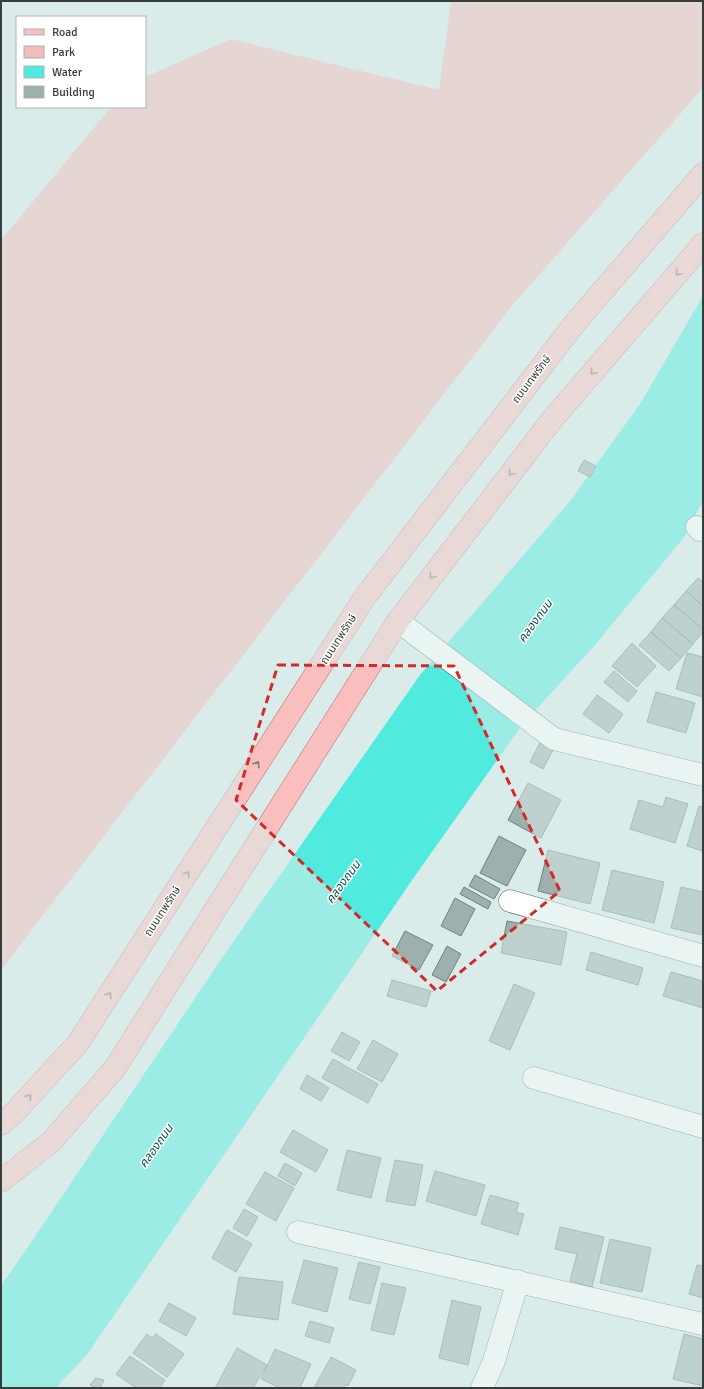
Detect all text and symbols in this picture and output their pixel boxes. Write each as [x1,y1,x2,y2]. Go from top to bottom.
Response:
legend [16,16,146,108]
text: Road [52,25,78,40]
text: Park [52,45,75,60]
text: Water [52,65,83,80]
text: Building [52,85,95,100]
one-way arrow [675,269,682,276]
street label: ถนนเทพรักษ์ [509,353,554,406]
one-way arrow [590,367,597,375]
one-way arrow [508,469,516,476]
one-way arrow [430,572,437,579]
water label: คลองถนน [515,596,556,646]
street label: ถนนเทพรักษ์ [318,612,359,667]
one-way arrow [252,761,260,768]
water label: คลองถนน [323,857,364,907]
one-way arrow [182,871,189,878]
street label: ถนนเทพรักษ์ [142,884,183,939]
one-way arrow [104,992,112,999]
one-way arrow [24,1094,32,1102]
water label: คลองถนน [136,1121,177,1171]

